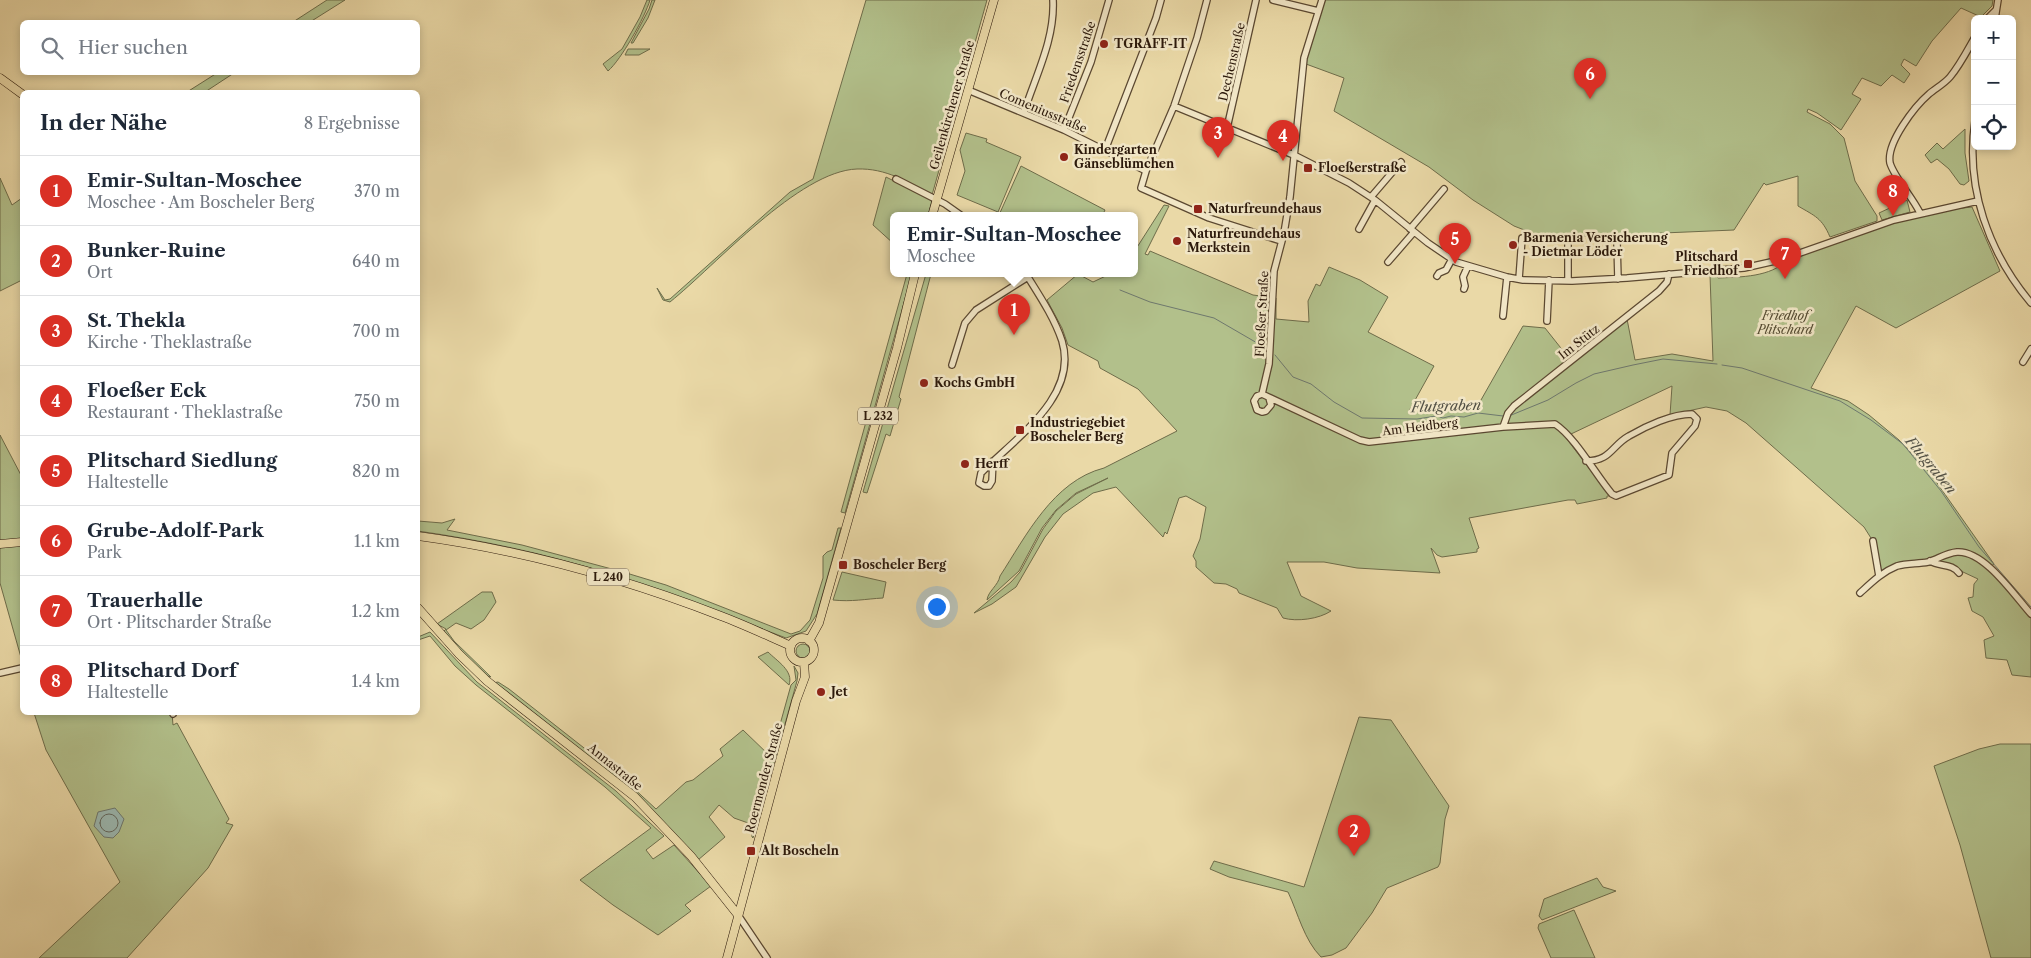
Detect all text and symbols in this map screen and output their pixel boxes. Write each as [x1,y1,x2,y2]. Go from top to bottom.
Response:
map controls [1971,15,2016,150]
button: + [1971,15,2016,60]
street label: Friedensstraße [1056,19,1099,105]
search box [20,20,420,75]
street label: Dechenstraße [1215,21,1248,103]
icon: search [38,34,66,62]
text: Hier suchen [78,36,188,59]
place label: TGRAFF-IT [1114,36,1188,51]
street label: Geilenkirchener Straße [926,38,977,171]
marker: TGRAFF-IT [1098,38,1110,50]
pin: 6 [1574,58,1606,99]
button: − [1971,60,2016,105]
street label: Comeniusstraße [997,85,1090,136]
button: locate [1971,105,2016,150]
text: In der Nähe [40,110,167,135]
text: 8 Ergebnisse [304,113,400,133]
pin: 3 [1202,117,1234,158]
pin: 4 [1267,120,1299,161]
place label: Kindergarten Gänseblümchen [1074,142,1175,171]
marker: Kindergarten Gänseblümchen [1058,151,1070,163]
place label: Floeßerstraße [1318,160,1406,175]
marker: Floeßerstraße [1302,162,1314,174]
text: Emir-Sultan-Moschee [87,169,302,192]
pin: 8 [1877,175,1909,216]
text: 1 [52,181,60,201]
text: 370 m [354,181,400,201]
text: Moschee · Am Boscheler Berg [87,192,314,212]
place label: Naturfreundehaus [1208,201,1322,216]
marker: Naturfreundehaus [1192,203,1204,215]
popup [890,212,1138,277]
text: Emir-Sultan-Moschee [907,223,1121,246]
pin: 5 [1439,223,1471,264]
place label: Naturfreundehaus Merkstein [1187,226,1301,255]
place label: Barmenia Versicherung - Dietmar Löder [1523,230,1669,259]
marker: Naturfreundehaus Merkstein [1171,235,1183,247]
pin: 7 [1769,238,1801,279]
text: Bunker-Ruine [87,239,226,262]
marker: Barmenia Versicherung - Dietmar Löder [1507,239,1519,251]
text: Moschee [907,246,975,266]
place label: Plitschard Friedhof [1675,249,1740,278]
text: 2 [51,251,61,271]
text: 640 m [352,251,400,271]
marker: Plitschard Friedhof [1742,258,1754,270]
text: Ort [87,262,113,282]
street label: Floeßer Straße [1252,270,1271,357]
pin: 1 [998,294,1030,335]
park label: Friedhof Plitschard [1756,308,1815,337]
text: St. Thekla [87,309,186,332]
text: 3 [51,321,61,341]
text: 700 m [353,321,400,341]
street label: Im Stütz [1555,321,1602,362]
text: Kirche · Theklastraße [87,332,252,352]
place label: Kochs GmbH [934,375,1015,390]
marker: Kochs GmbH [918,377,930,389]
text: Floeßer Eck [87,379,206,402]
text: 4 [51,391,61,411]
text: 750 m [354,391,400,411]
water label: Flutgraben [1410,396,1481,416]
text: Restaurant · Theklastraße [87,402,283,422]
road number: L 232 [858,408,898,424]
street label: Am Heidberg [1380,414,1459,439]
place label: Industriegebiet Boscheler Berg [1030,415,1125,444]
marker: Industriegebiet Boscheler Berg [1014,424,1026,436]
water label: Flutgraben [1901,432,1960,498]
text: Plitschard Siedlung [87,449,277,472]
place label: Herff [975,456,1010,471]
marker: Herff [959,458,971,470]
text: 5 [52,461,60,481]
text: 820 m [352,461,400,481]
text: Haltestelle [87,472,168,492]
text: Grube-Adolf-Park [87,519,264,542]
text: 6 [51,531,61,551]
text: 1.1 km [354,531,400,551]
text: Park [87,542,122,562]
place label: Boscheler Berg [853,557,947,572]
marker: Boscheler Berg [837,559,849,571]
road number: L 240 [587,568,629,586]
text: Trauerhalle [87,589,203,612]
your location [924,594,950,620]
text: 7 [52,601,60,621]
text: 1.2 km [351,601,400,621]
text: Ort · Plitscharder Straße [87,612,272,632]
text: Plitschard Dorf [87,659,237,682]
text: 8 [51,671,61,691]
text: 1.4 km [351,671,400,691]
text: Haltestelle [87,682,168,702]
place label: Jet [829,684,848,699]
marker: Jet [815,686,827,698]
street label: Roermonder Straße [742,721,786,835]
street label: Annastraße [584,739,646,793]
pin: 2 [1338,815,1370,856]
place label: Alt Boscheln [760,843,840,858]
marker: Alt Boscheln [745,845,757,857]

